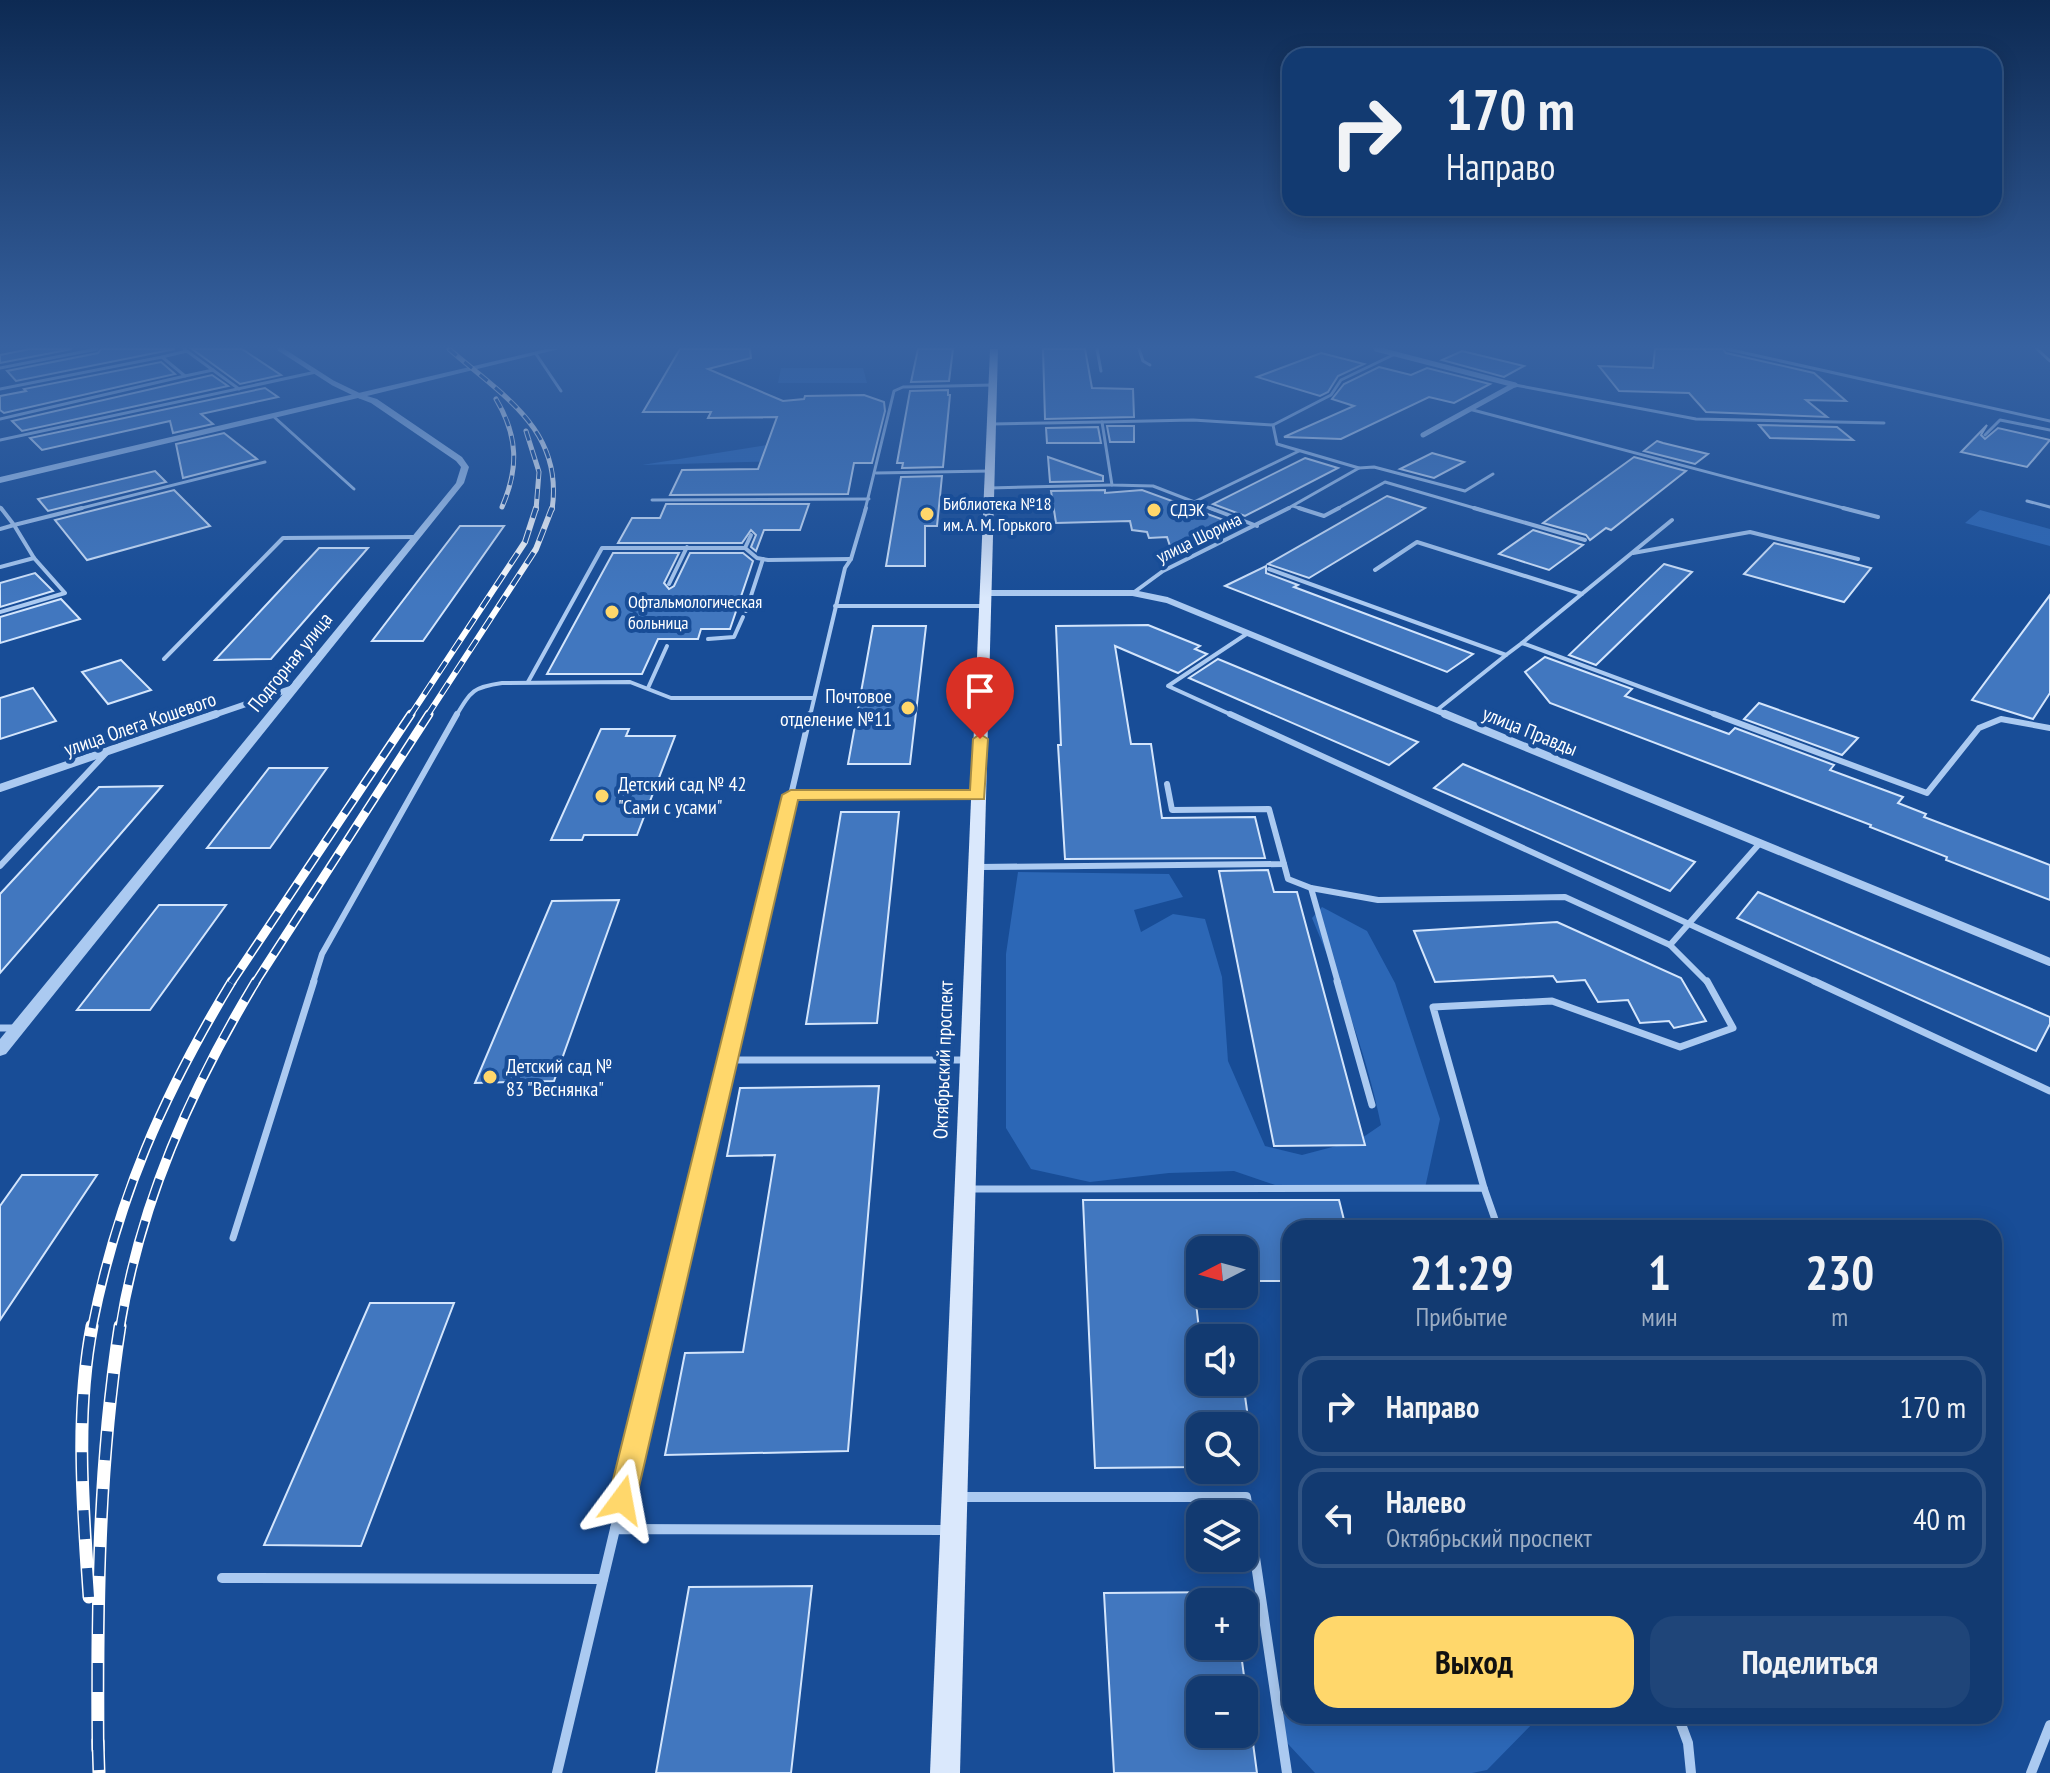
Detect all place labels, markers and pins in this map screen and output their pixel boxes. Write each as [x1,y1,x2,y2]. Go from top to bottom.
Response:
place label: Библиотека №18 им. А. М. Горького [943,492,1053,536]
place label: СДЭК [1170,498,1205,521]
marker: СДЭК [1145,501,1163,519]
marker: Библиотека №18 им. А. М. Горького [918,505,936,523]
place label: Офтальмологическая больница [628,590,762,634]
marker: Офтальмологическая больница [603,603,621,621]
pin [946,657,1014,739]
place label: Почтовое отделение №11 [780,683,892,732]
marker: Почтовое отделение №11 [899,699,917,717]
place label: Детский сад № 42 "Сами с усами" [618,771,746,820]
marker: Детский сад № 42 "Сами с усами" [593,787,611,805]
place label: Детский сад № 83 "Веснянка" [506,1053,612,1102]
marker: Детский сад № 83 "Веснянка" [481,1068,499,1086]

